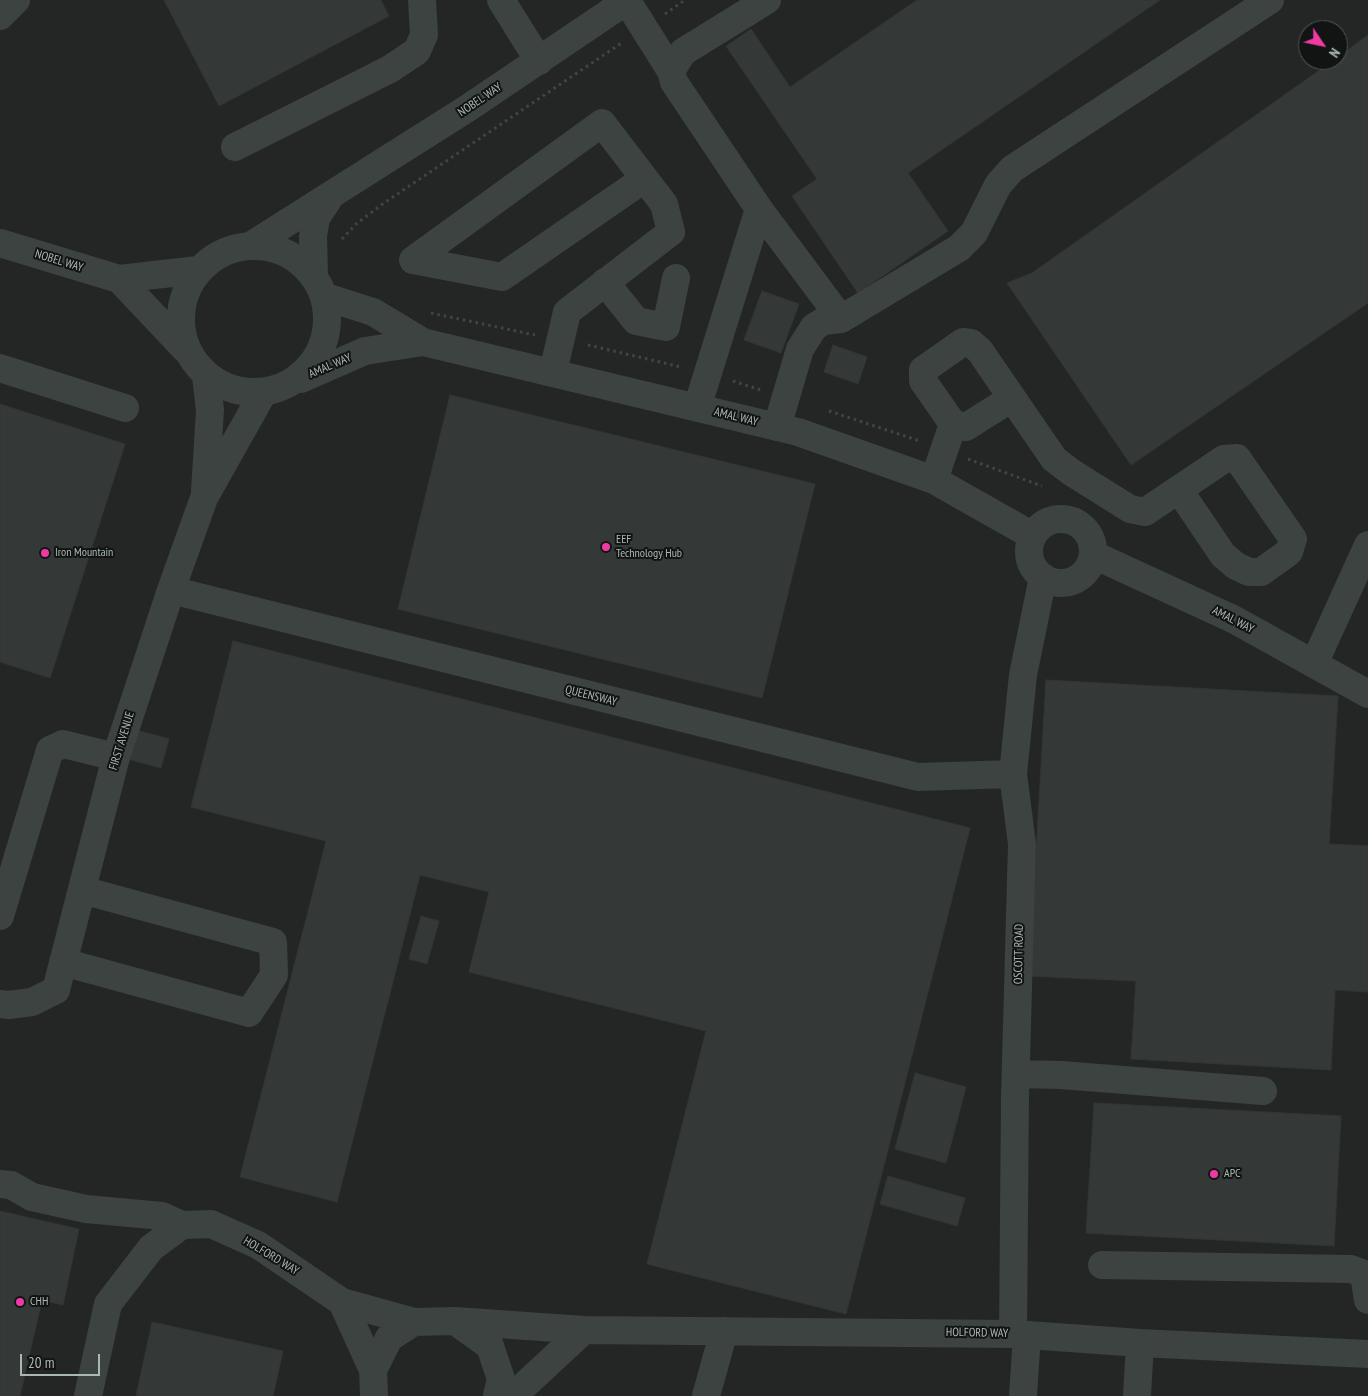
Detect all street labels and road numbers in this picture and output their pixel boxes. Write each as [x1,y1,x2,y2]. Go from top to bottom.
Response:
street label: NOBEL WAY [455,80,505,120]
street label: NOBEL WAY [33,247,85,275]
street label: AMAL WAY [307,351,353,381]
street label: AMAL WAY [713,405,759,429]
street label: AMAL WAY [1210,603,1256,637]
street label: QUEENSWAY [564,683,618,709]
street label: FIRST AVENUE [106,710,138,772]
street label: OSCOTT ROAD [1011,924,1027,984]
street label: HOLFORD WAY [241,1234,301,1278]
street label: HOLFORD WAY [946,1325,1008,1341]

